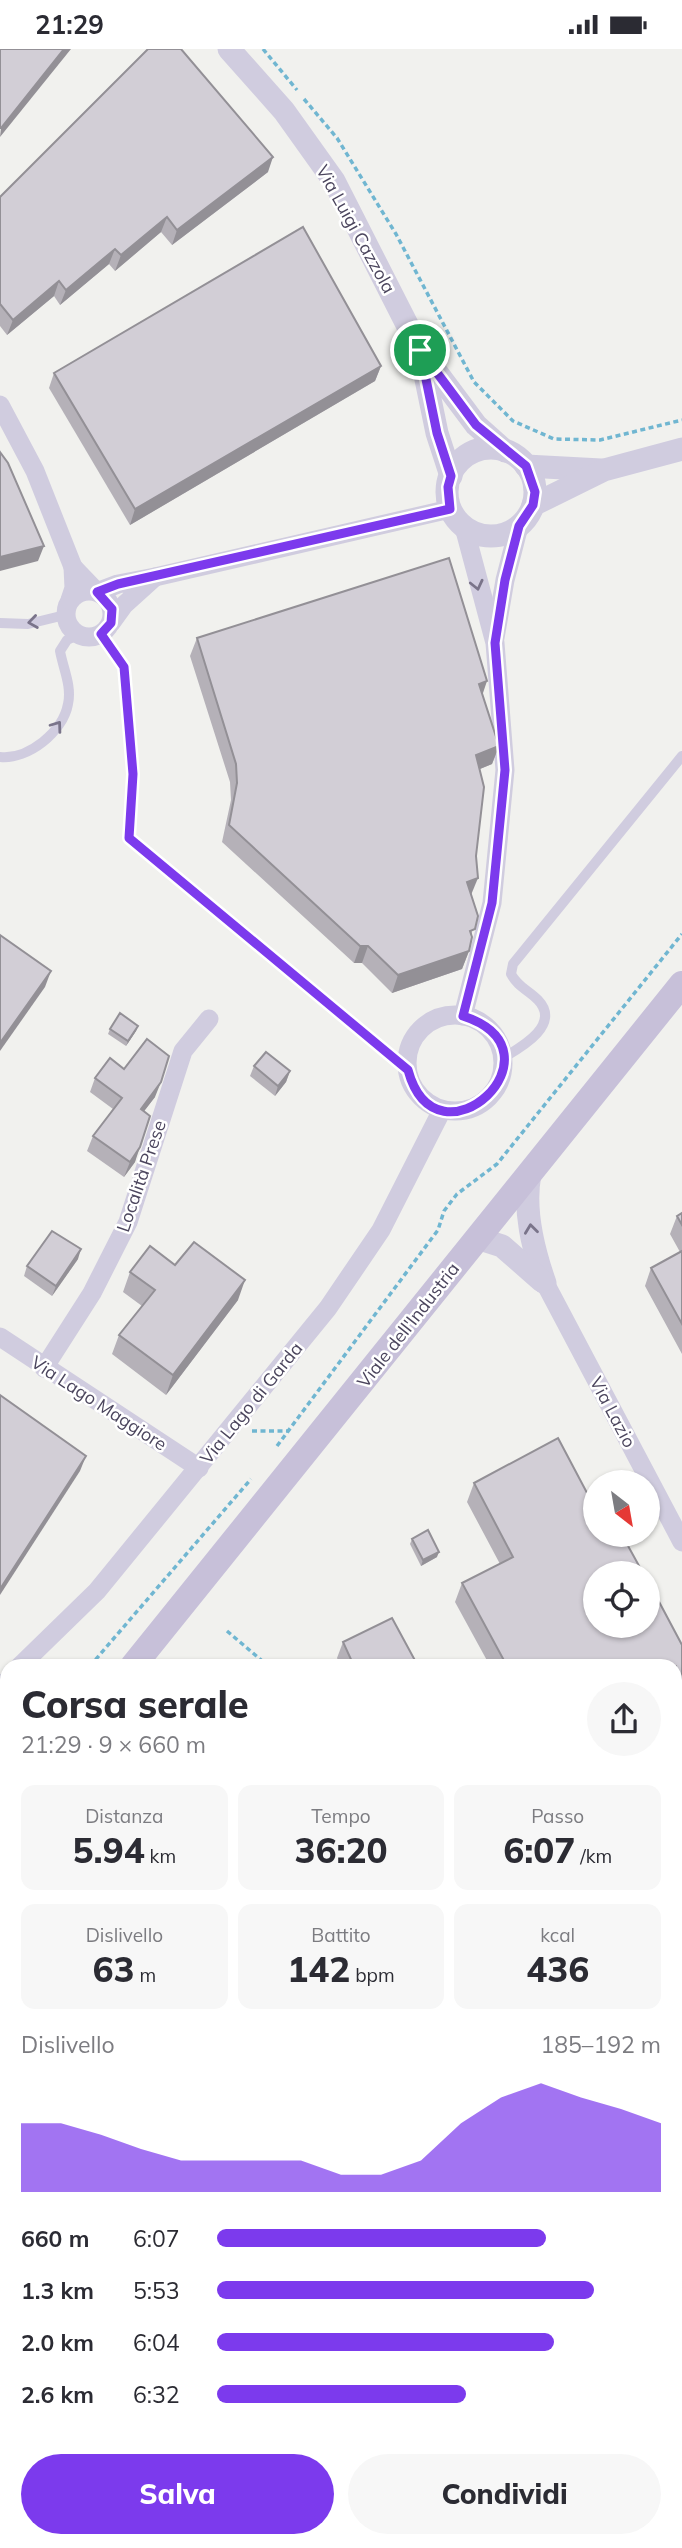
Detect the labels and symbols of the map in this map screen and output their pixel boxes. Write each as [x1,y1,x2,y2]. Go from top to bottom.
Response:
street label: Via Luigi Cazzola [311,161,401,297]
pin [390,320,450,380]
one-way arrow [469,579,484,591]
one-way arrow [27,615,39,630]
one-way arrow [49,721,61,734]
street label: Località Prese [111,1117,171,1235]
one-way arrow [524,1223,539,1235]
street label: Viale dell'Industria [352,1258,464,1392]
street label: Via Lago di Garda [195,1337,307,1469]
street label: Via Lago Maggiore [27,1350,171,1456]
street label: Via Lazio [585,1373,641,1451]
north arrow [583,1470,660,1547]

